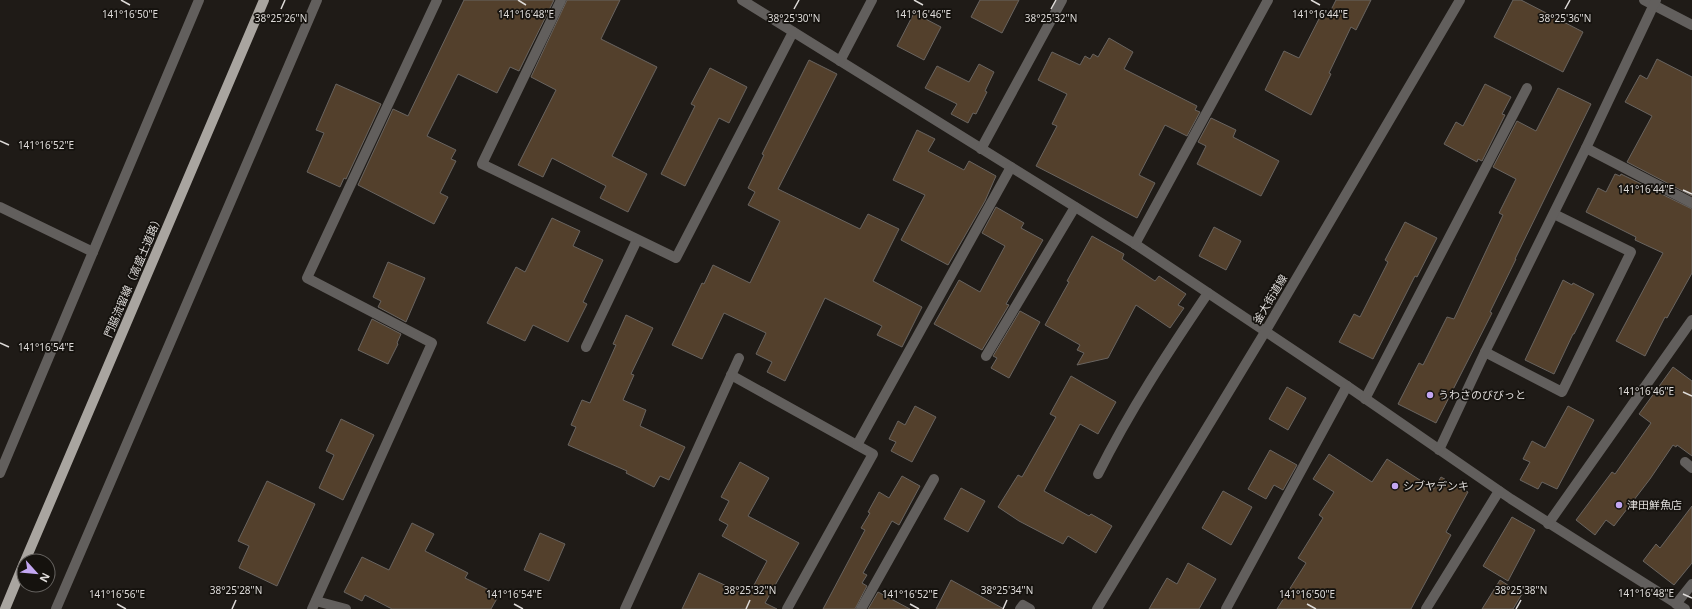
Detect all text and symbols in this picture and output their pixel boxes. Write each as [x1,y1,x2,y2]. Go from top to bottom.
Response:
text: 141°16'50"E [102,7,158,21]
text: 141°16'48"E [498,7,554,21]
text: 141°16'46"E [895,7,951,21]
text: 141°16'44"E [1292,7,1348,21]
text: 38°25'26"N [255,11,307,25]
text: 38°25'30"N [768,11,820,25]
text: 38°25'32"N [1025,11,1077,25]
text: 38°25'36"N [1539,11,1591,25]
text: 141°16'52"E [18,138,74,152]
text: 141°16'44"E [1618,182,1674,196]
street label: 門脇流留線（高盛土道路） [100,212,165,339]
street label: 釜大街道線 [1249,271,1290,326]
text: 141°16'54"E [18,340,74,354]
text: 141°16'46"E [1618,384,1674,398]
place label: うわさのびびっと [1438,387,1526,402]
marker: うわさのびびっと [1425,390,1435,400]
place label: シブヤデンキ [1403,478,1469,493]
marker: シブヤデンキ [1390,481,1400,491]
place label: 津田鮮魚店 [1627,497,1682,512]
marker: 津田鮮魚店 [1614,500,1624,510]
north arrow [16,553,56,593]
text: N [37,570,54,585]
text: 38°25'28"N [210,583,262,597]
text: 38°25'32"N [724,583,776,597]
text: 38°25'34"N [981,583,1033,597]
text: 38°25'38"N [1495,583,1547,597]
text: 141°16'48"E [1618,586,1674,600]
text: 141°16'56"E [89,587,145,601]
text: 141°16'54"E [486,587,542,601]
text: 141°16'52"E [882,587,938,601]
text: 141°16'50"E [1279,587,1335,601]

